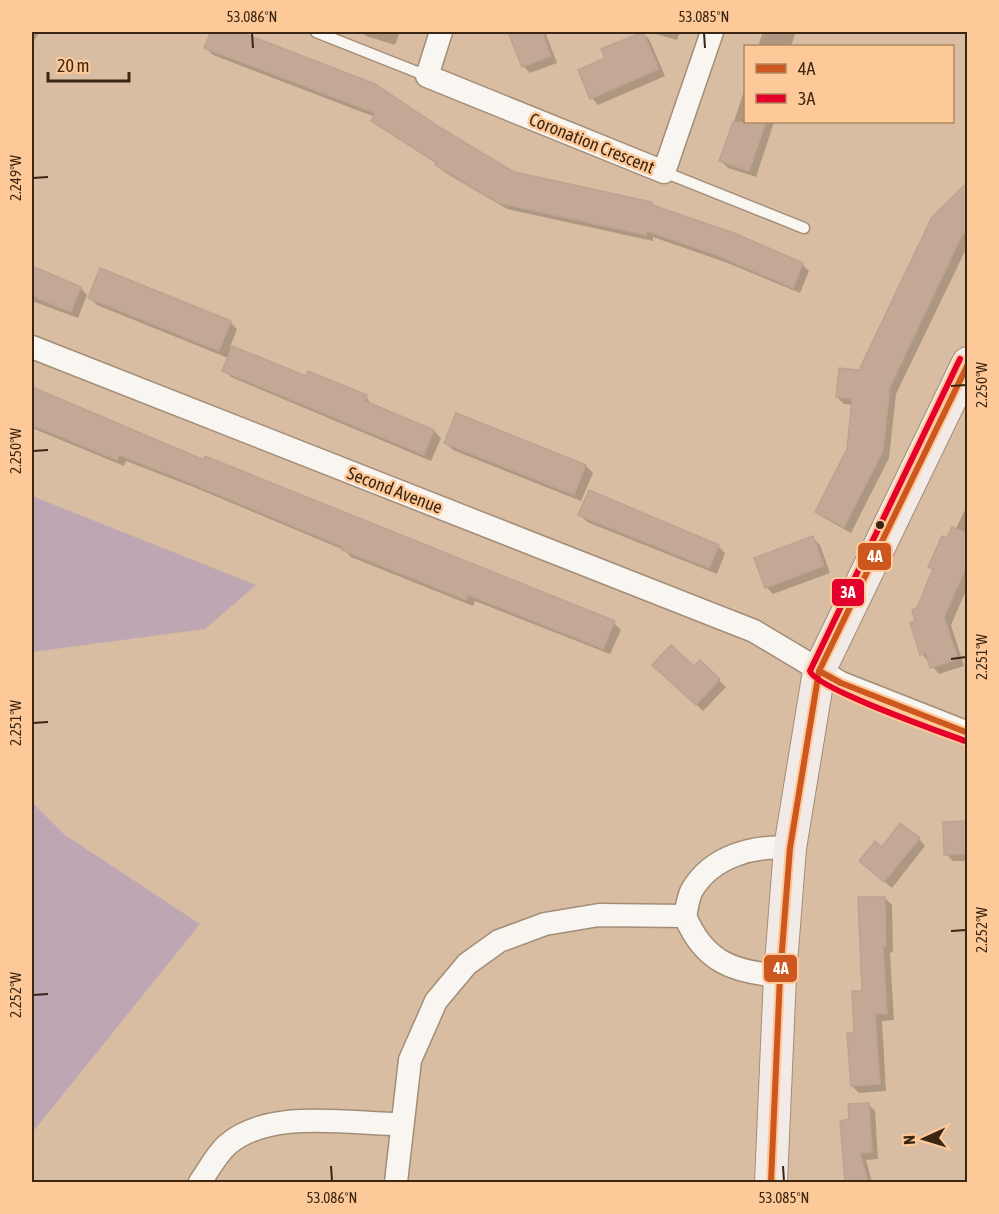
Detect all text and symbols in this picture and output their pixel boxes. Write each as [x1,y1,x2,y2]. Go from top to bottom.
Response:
text: 53.086°N [227,8,277,25]
text: 53.085°N [679,8,729,25]
scale bar [48,45,129,83]
legend [744,45,954,123]
text: 20 m [57,55,89,76]
text: 4A [798,58,815,79]
text: 3A [798,88,815,109]
street label: Coronation Crescent [526,108,658,178]
text: 2.249°W [7,155,24,201]
text: 2.250°W [973,362,990,408]
text: 2.250°W [7,428,24,474]
street label: Second Avenue [344,462,446,518]
unlabelled marker [874,519,886,531]
line badge: 4A [857,542,892,571]
text: 4A [866,547,883,565]
line badge: 3A [831,578,865,607]
text: 3A [840,583,856,601]
text: 2.251°W [973,634,990,680]
text: 2.251°W [7,700,24,746]
text: 2.252°W [973,907,990,953]
line badge: 4A [763,954,798,983]
text: 4A [772,959,789,977]
text: 2.252°W [7,972,24,1018]
north arrow [894,1109,954,1169]
text: N [900,1135,918,1145]
text: 53.086°N [307,1189,357,1206]
text: 53.085°N [759,1189,809,1206]

